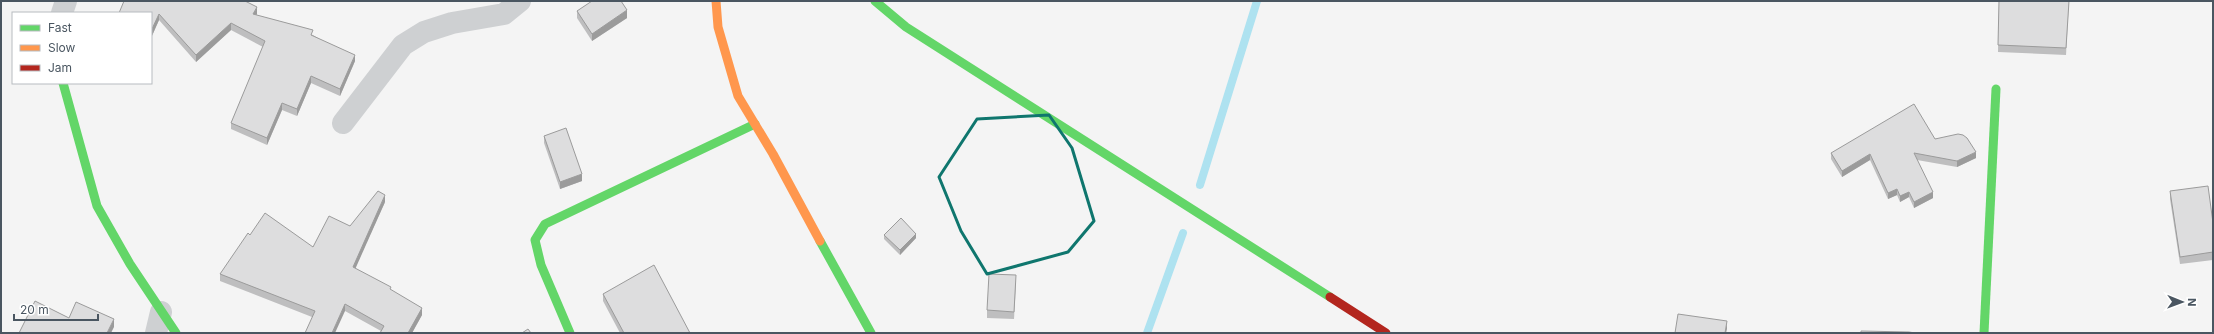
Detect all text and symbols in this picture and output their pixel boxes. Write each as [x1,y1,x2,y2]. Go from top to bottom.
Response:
legend [12,12,152,84]
text: Fast [48,20,72,35]
text: Slow [48,40,76,55]
text: Jam [48,60,72,75]
north arrow [2162,282,2202,322]
scale bar [14,296,98,322]
text: N [2185,298,2199,306]
text: 20 m [20,302,49,317]

